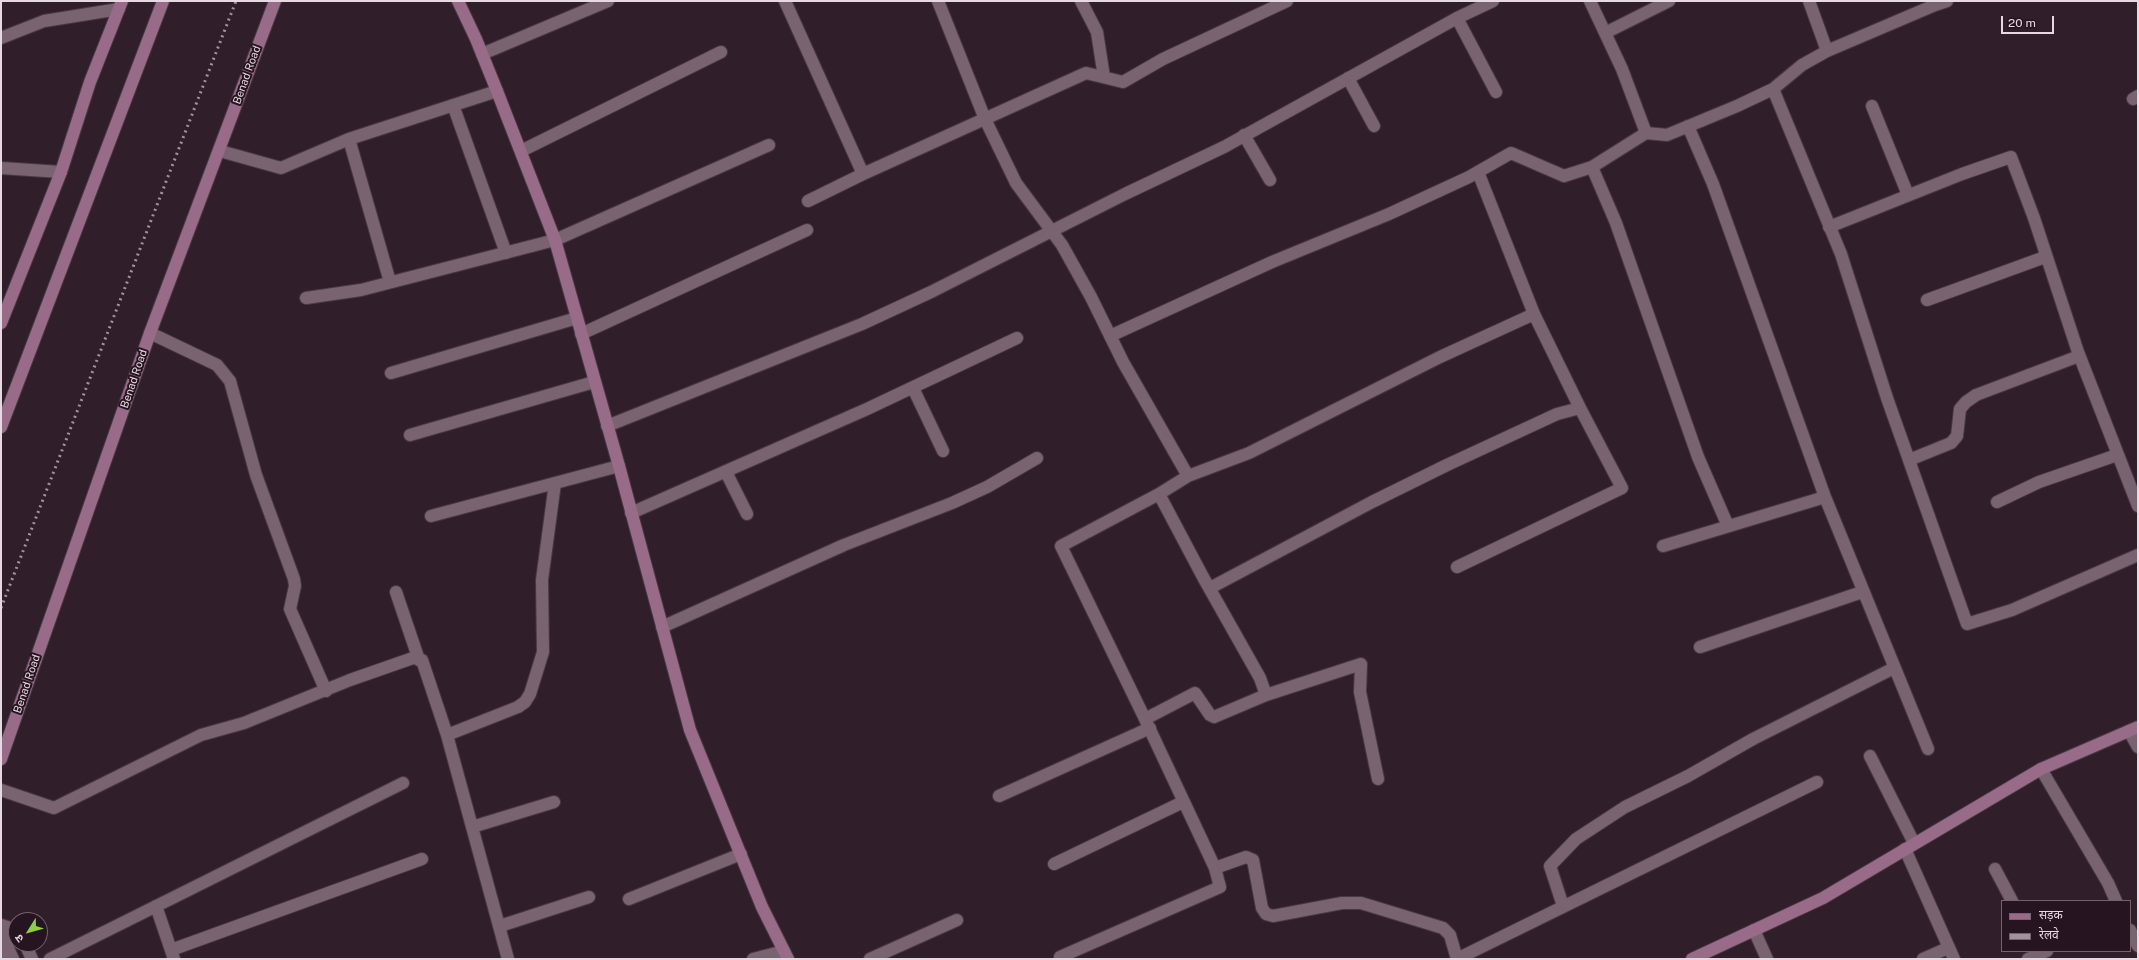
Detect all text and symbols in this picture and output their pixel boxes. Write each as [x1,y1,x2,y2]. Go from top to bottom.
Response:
scale bar [2003,8,2056,34]
text: 20 m [2008,16,2036,30]
street label: Benad Road [230,44,264,106]
street label: Benad Road [118,348,150,410]
street label: Benad Road [11,653,43,715]
legend [2001,900,2131,952]
text: सड़क [2039,908,2063,922]
north arrow [8,912,48,952]
text: रेलवे [2039,928,2059,942]
text: उ [12,932,26,945]

